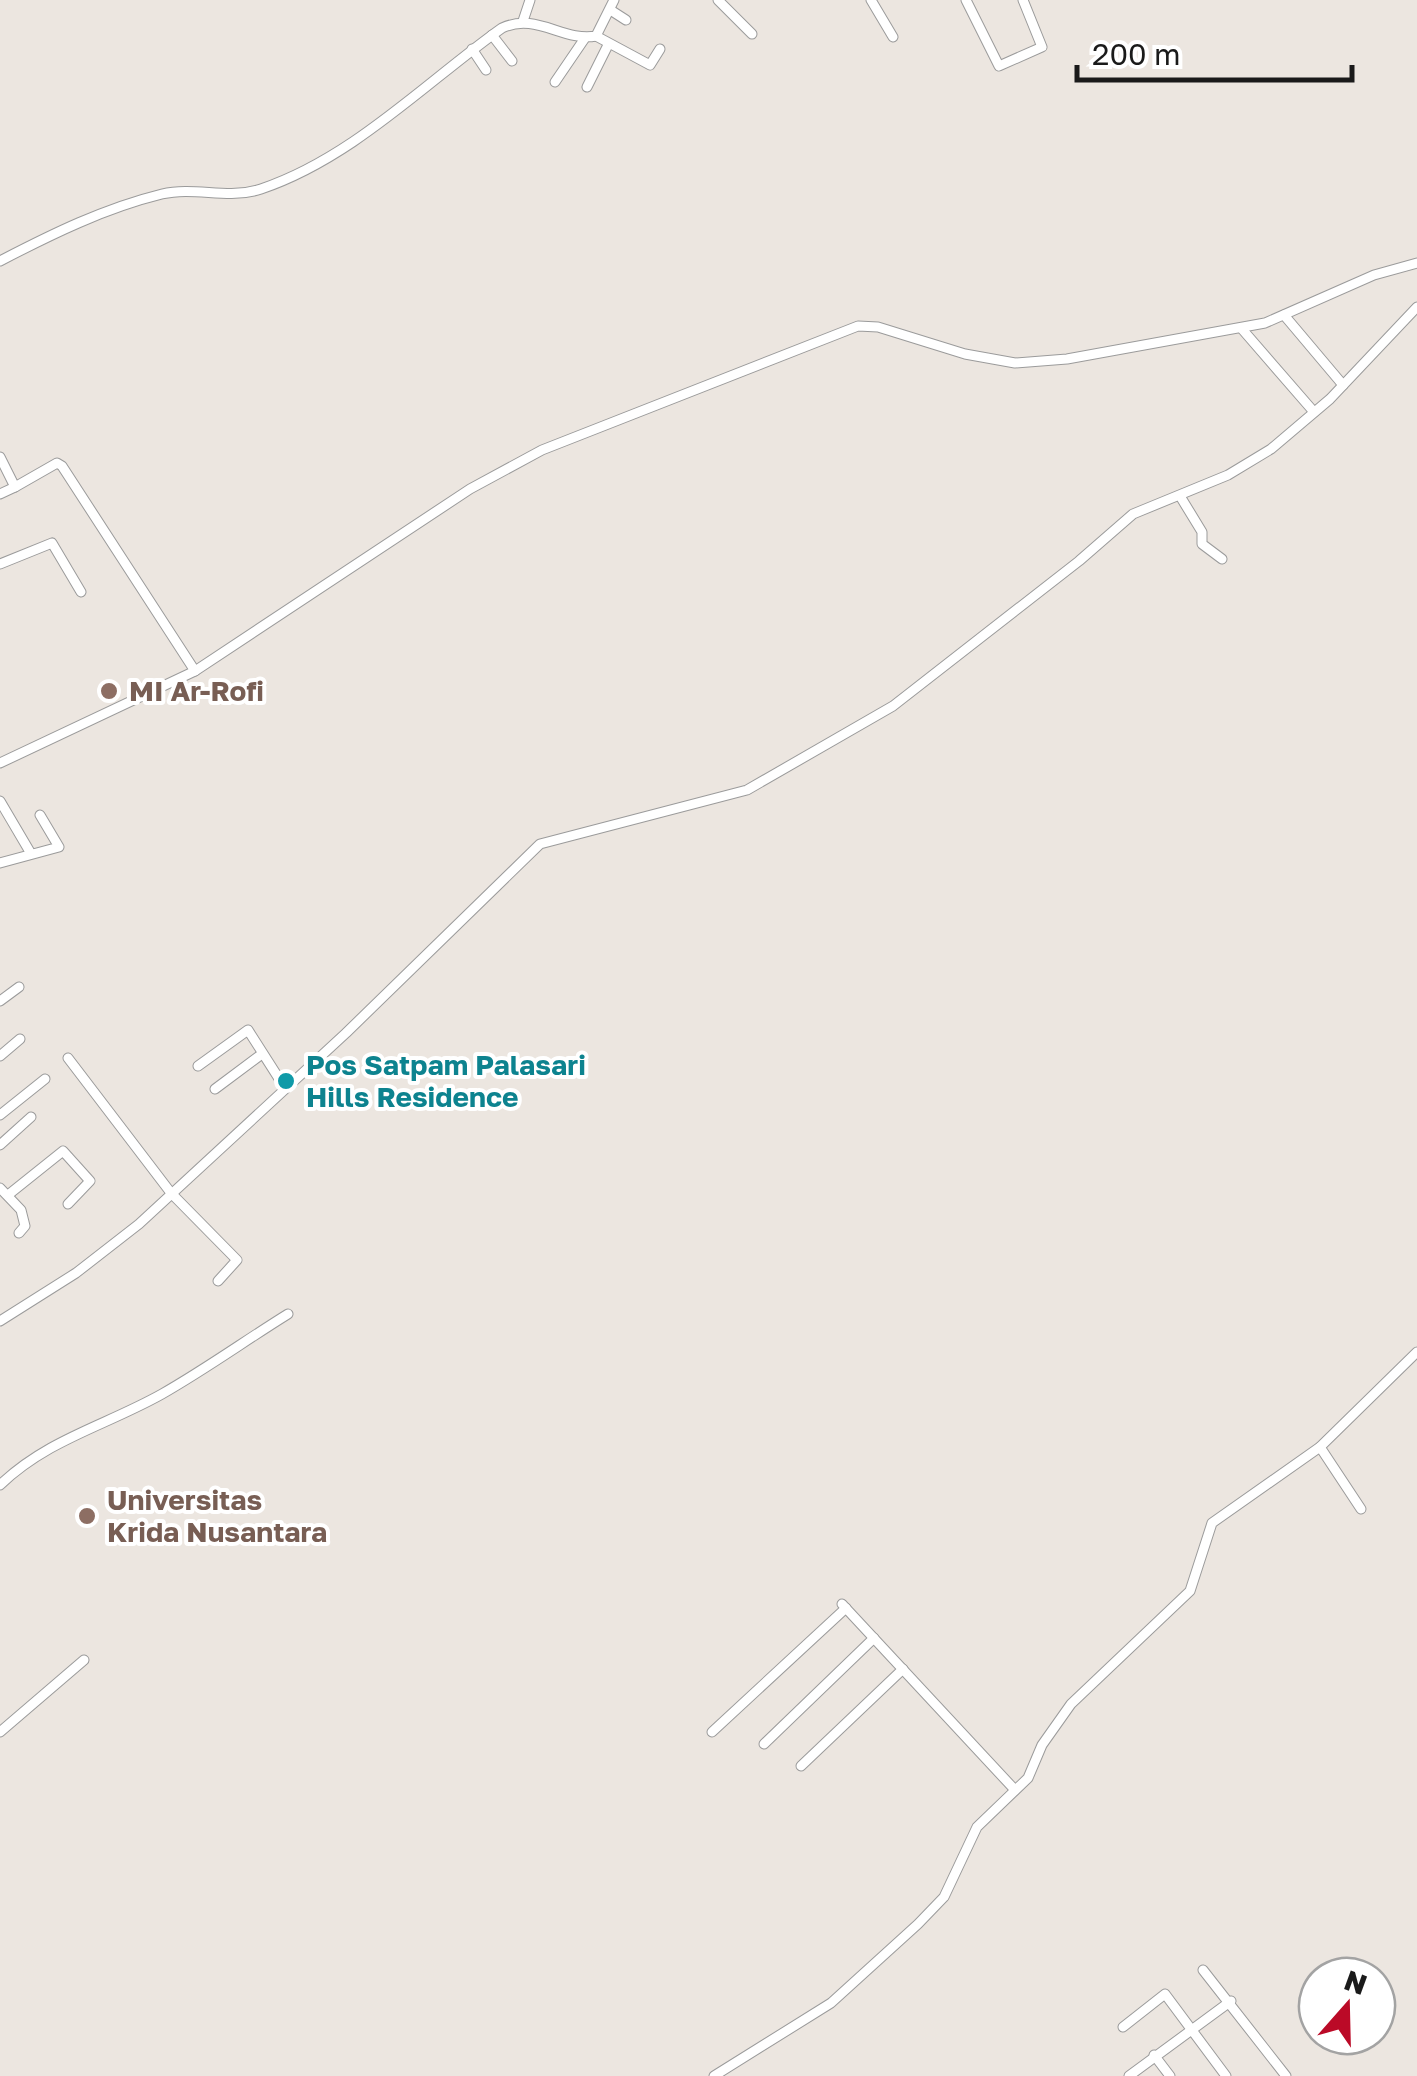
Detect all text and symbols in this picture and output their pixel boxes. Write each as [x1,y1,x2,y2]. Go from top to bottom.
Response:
scale bar [1077,20,1352,82]
text: 200 m [1092,36,1181,72]
place label: MI Ar-Rofi [129,674,264,707]
marker: MI Ar-Rofi [98,680,120,702]
place label: Pos Satpam Palasari Hills Residence [306,1048,586,1113]
marker: Pos Satpam Palasari Hills Residence [275,1070,297,1092]
place label: Universitas Krida Nusantara [107,1483,327,1548]
marker: Universitas Krida Nusantara [76,1505,98,1527]
north arrow [1297,1956,1397,2056]
text: N [1340,1963,1371,2001]

